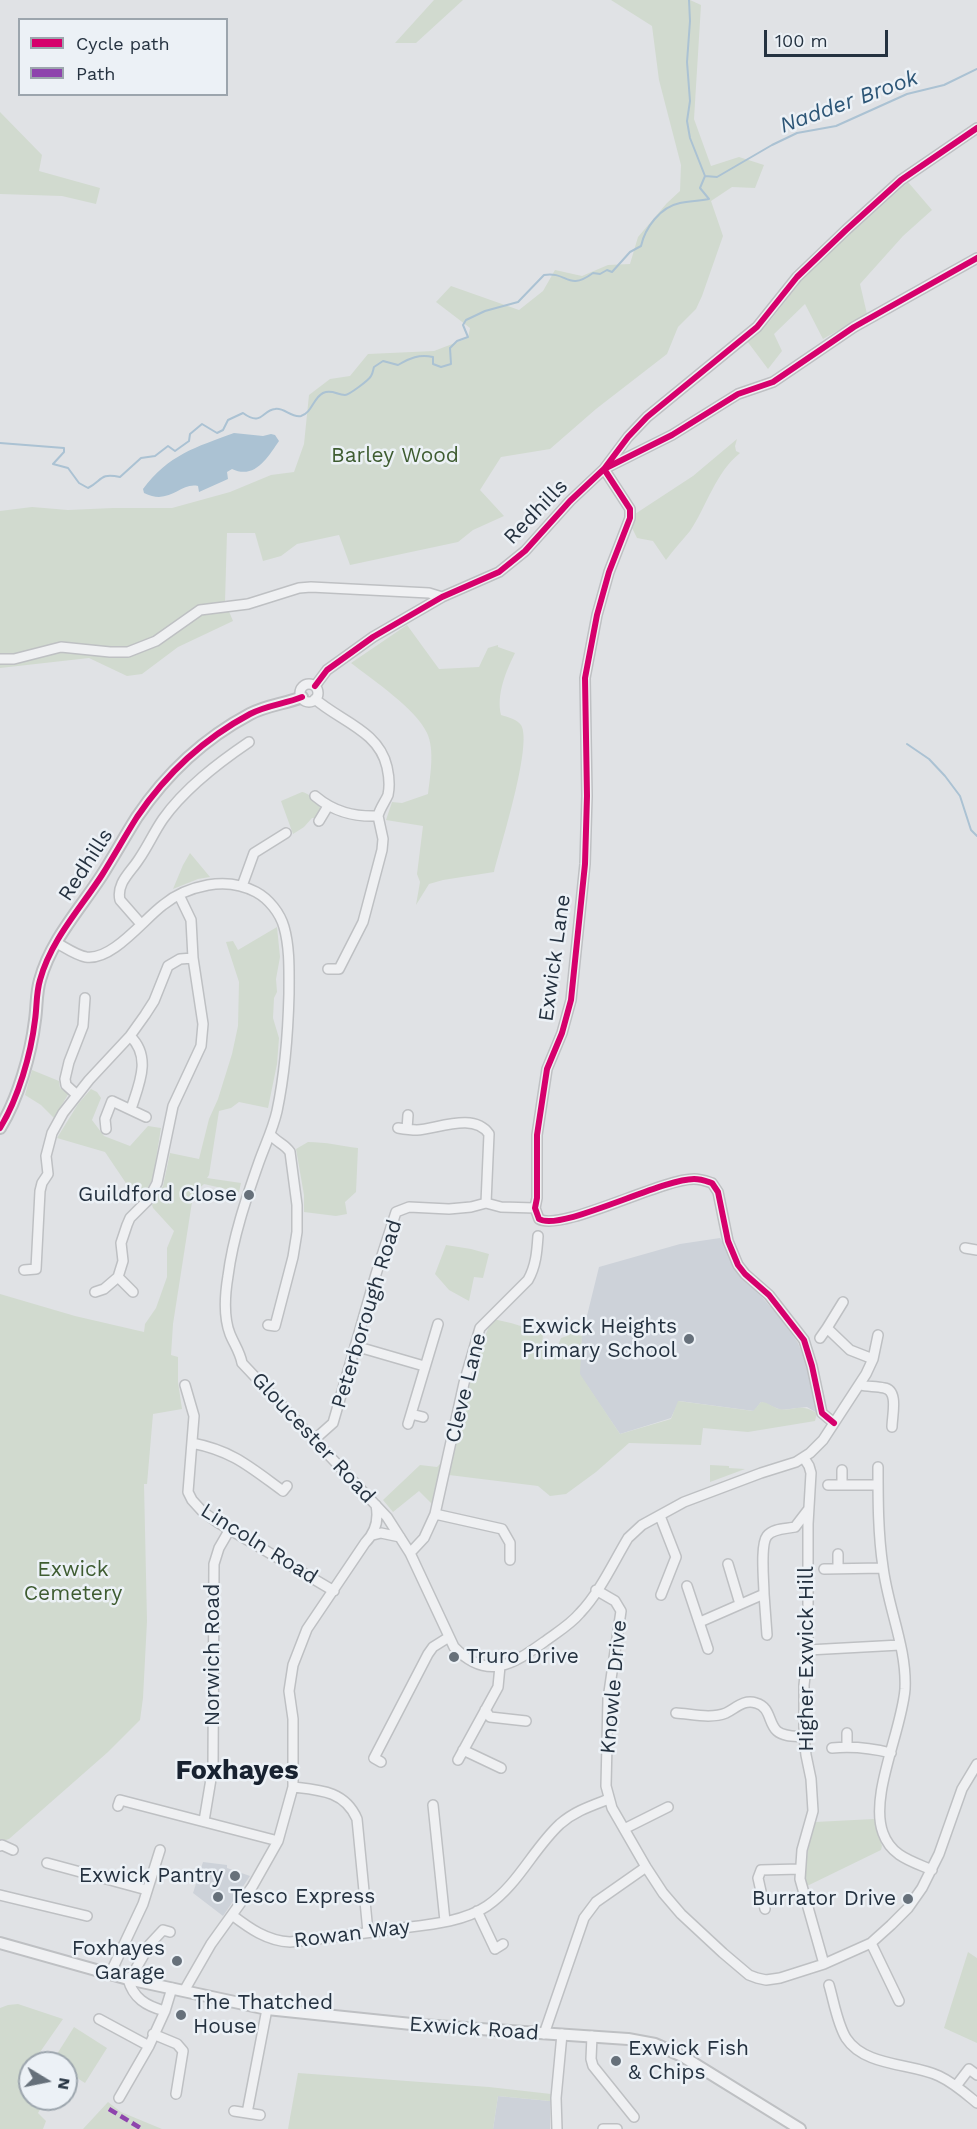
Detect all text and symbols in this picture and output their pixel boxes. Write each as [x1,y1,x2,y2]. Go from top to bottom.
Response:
legend [18,18,228,96]
scale bar [767,18,892,56]
text: 100 m [775,30,828,51]
text: Cycle path [76,33,170,54]
text: Path [76,63,116,84]
water label: Nadder Brook [776,65,922,139]
park label: Barley Wood [331,443,459,469]
street label: Redhills [499,474,573,550]
street label: Redhills [53,824,119,906]
street label: Exwick Lane [534,893,576,1023]
place label: Guildford Close [78,1182,237,1208]
marker: Guildford Close [242,1188,256,1202]
street label: Peterborough Road [326,1217,408,1411]
place label: Exwick Heights Primary School [522,1314,677,1364]
street label: Cleve Lane [440,1330,492,1446]
marker: Exwick Heights Primary School [682,1332,696,1346]
street label: Gloucester Road [246,1367,380,1509]
street label: Lincoln Road [196,1498,322,1590]
park label: Exwick Cemetery [24,1557,122,1607]
street label: Higher Exwick Hill [794,1566,820,1752]
street label: Norwich Road [200,1584,226,1726]
street label: Knowle Drive [596,1619,632,1755]
place label: Truro Drive [466,1644,579,1670]
marker: Truro Drive [447,1650,461,1664]
district label: Foxhayes [175,1755,299,1787]
place label: Exwick Pantry [79,1863,223,1889]
marker: Exwick Pantry [228,1869,242,1883]
place label: Tesco Express [230,1884,375,1910]
place label: Burrator Drive [752,1886,896,1912]
marker: Tesco Express [211,1890,225,1904]
marker: Burrator Drive [901,1892,915,1906]
street label: Rowan Way [293,1914,411,1954]
place label: Foxhayes Garage [72,1936,165,1986]
marker: Foxhayes Garage [170,1954,184,1968]
place label: The Thatched House [193,1990,333,2040]
marker: The Thatched House [174,2008,188,2022]
street label: Exwick Road [408,2012,540,2046]
place label: Exwick Fish & Chips [628,2036,749,2086]
north arrow [18,2051,78,2111]
marker: Exwick Fish & Chips [609,2054,623,2068]
text: N [54,2076,75,2091]

